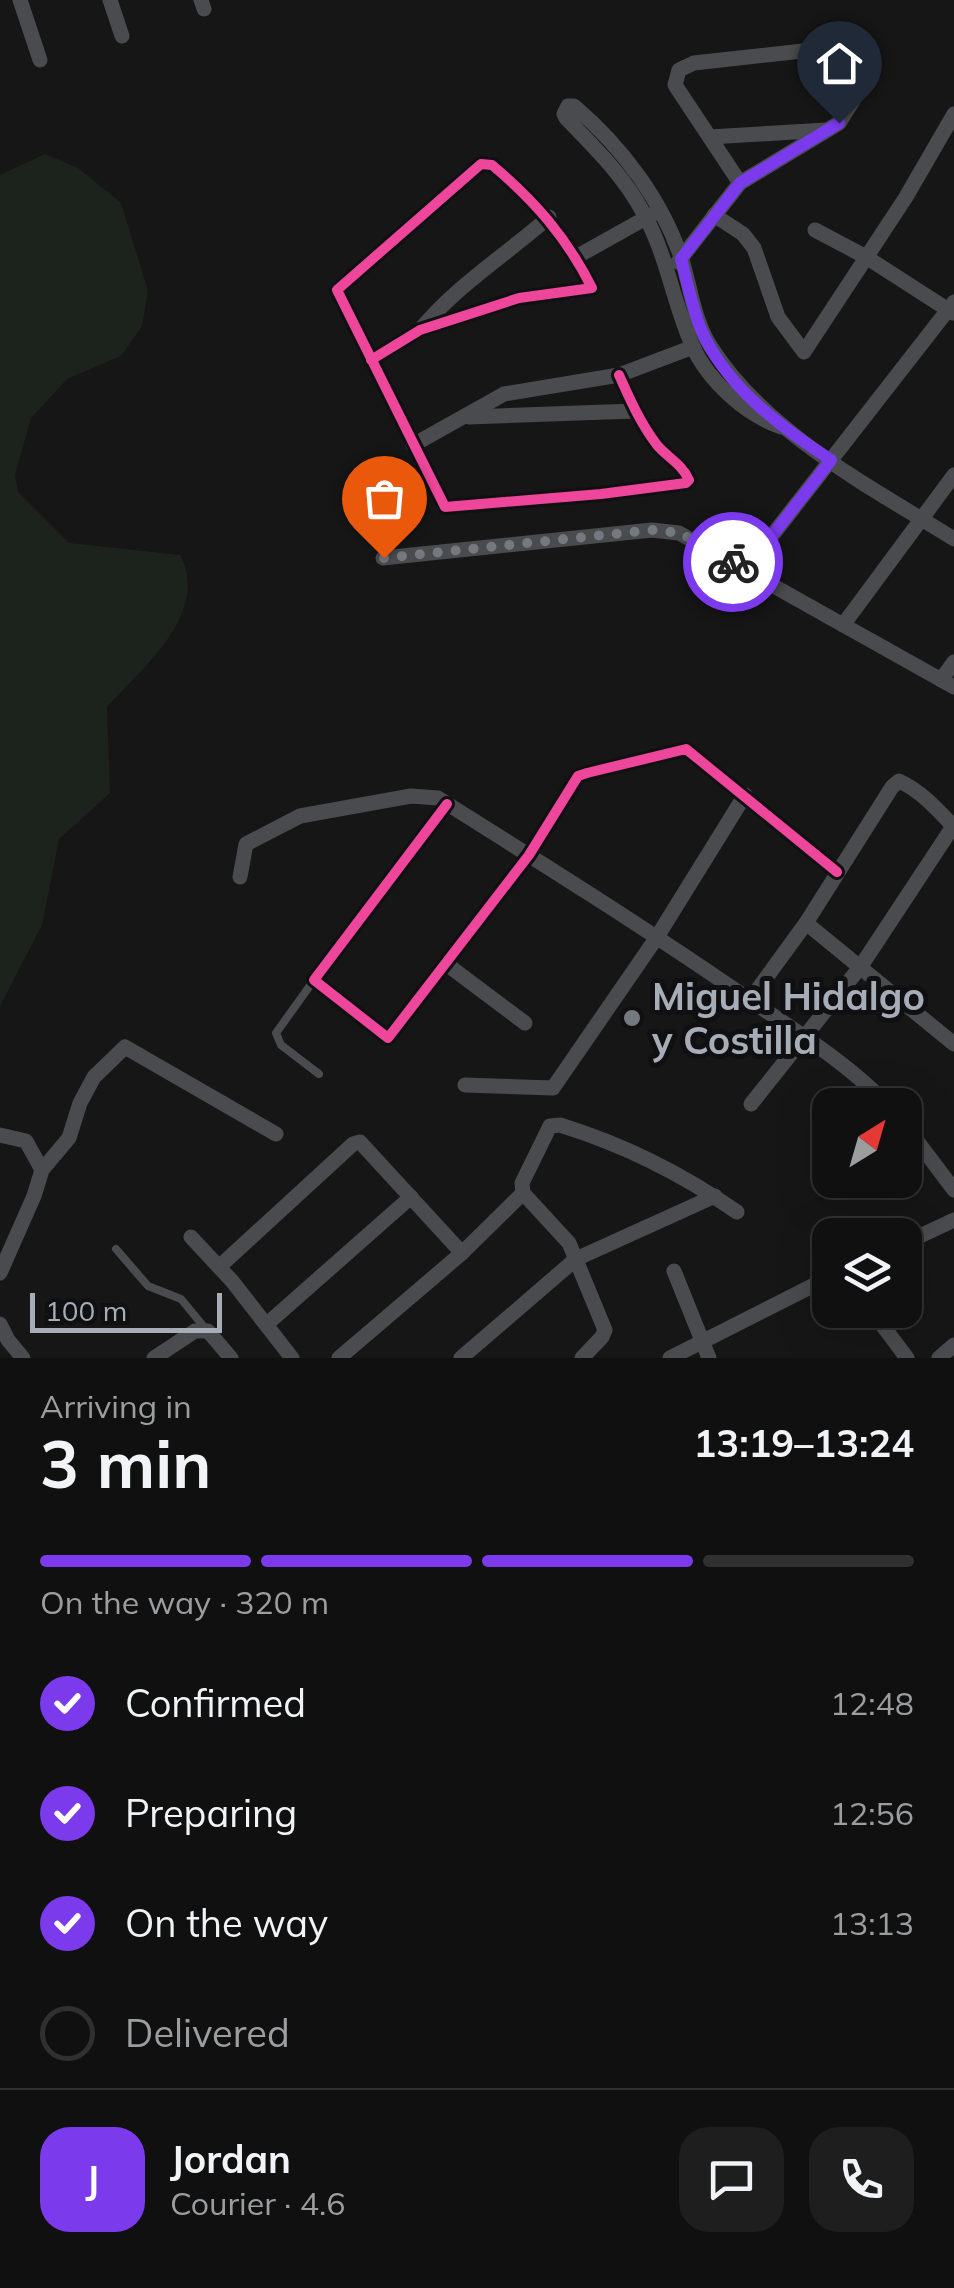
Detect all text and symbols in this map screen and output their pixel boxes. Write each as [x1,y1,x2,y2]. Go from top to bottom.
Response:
pin [797,21,882,124]
icon: home [812,36,867,91]
pin [342,456,427,559]
icon: bag [357,471,412,526]
courier [683,512,783,612]
icon: bike [706,535,761,590]
place label: Miguel Hidalgo y Costilla [651,972,925,1064]
marker: Miguel Hidalgo y Costilla [621,1007,643,1029]
north arrow [812,1088,922,1198]
map controls [812,1088,922,1328]
button: layers [812,1218,922,1328]
scale bar [30,1288,222,1332]
text: 100 m [45,1293,127,1328]
text: Arriving in [40,1386,192,1426]
text: 13:19–13:24 [694,1419,914,1467]
text: 3 min [40,1423,211,1504]
text: On the way · 320 m [40,1582,329,1622]
icon: check [40,1676,95,1731]
text: Confirmed [125,1679,306,1727]
text: 12:48 [830,1683,914,1723]
icon: check [40,1786,95,1841]
text: Preparing [125,1789,297,1837]
text: 12:56 [830,1793,914,1833]
icon: check [40,1896,95,1951]
text: On the way [125,1899,328,1947]
text: 13:13 [830,1903,914,1943]
text: Delivered [125,2009,290,2057]
button: chat [679,2127,784,2232]
button: phone [809,2127,914,2232]
text: Jordan [170,2135,291,2183]
text: J [86,2155,99,2203]
text: Courier · 4.6 [170,2183,346,2223]

